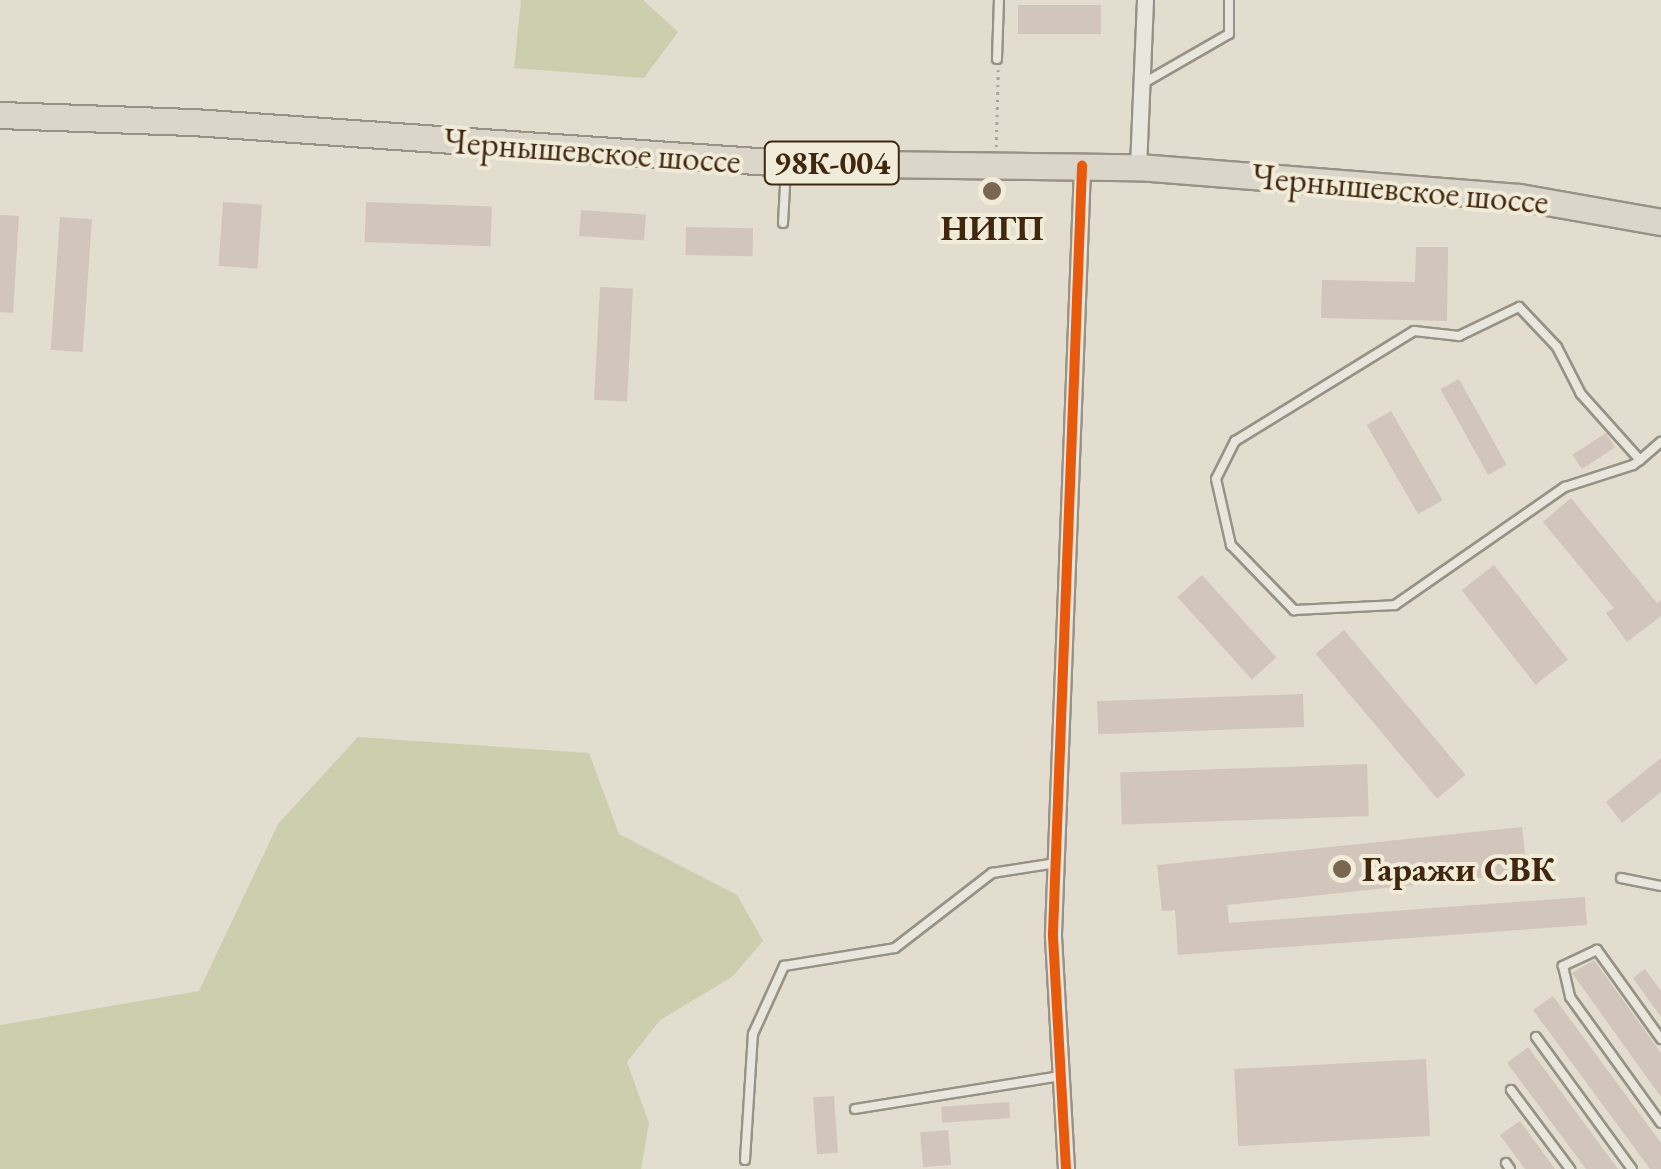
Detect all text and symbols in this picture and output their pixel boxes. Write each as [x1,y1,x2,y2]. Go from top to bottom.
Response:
street label: Чернышевское шоссе [442,120,742,182]
road number: 98К-004 [762,136,902,190]
street label: Чернышевское шоссе [1250,155,1550,223]
marker: НИГП [981,180,1003,202]
place label: НИГП [940,207,1044,249]
place label: Гаражи СВК [1362,848,1555,890]
marker: Гаражи СВК [1331,858,1353,880]

